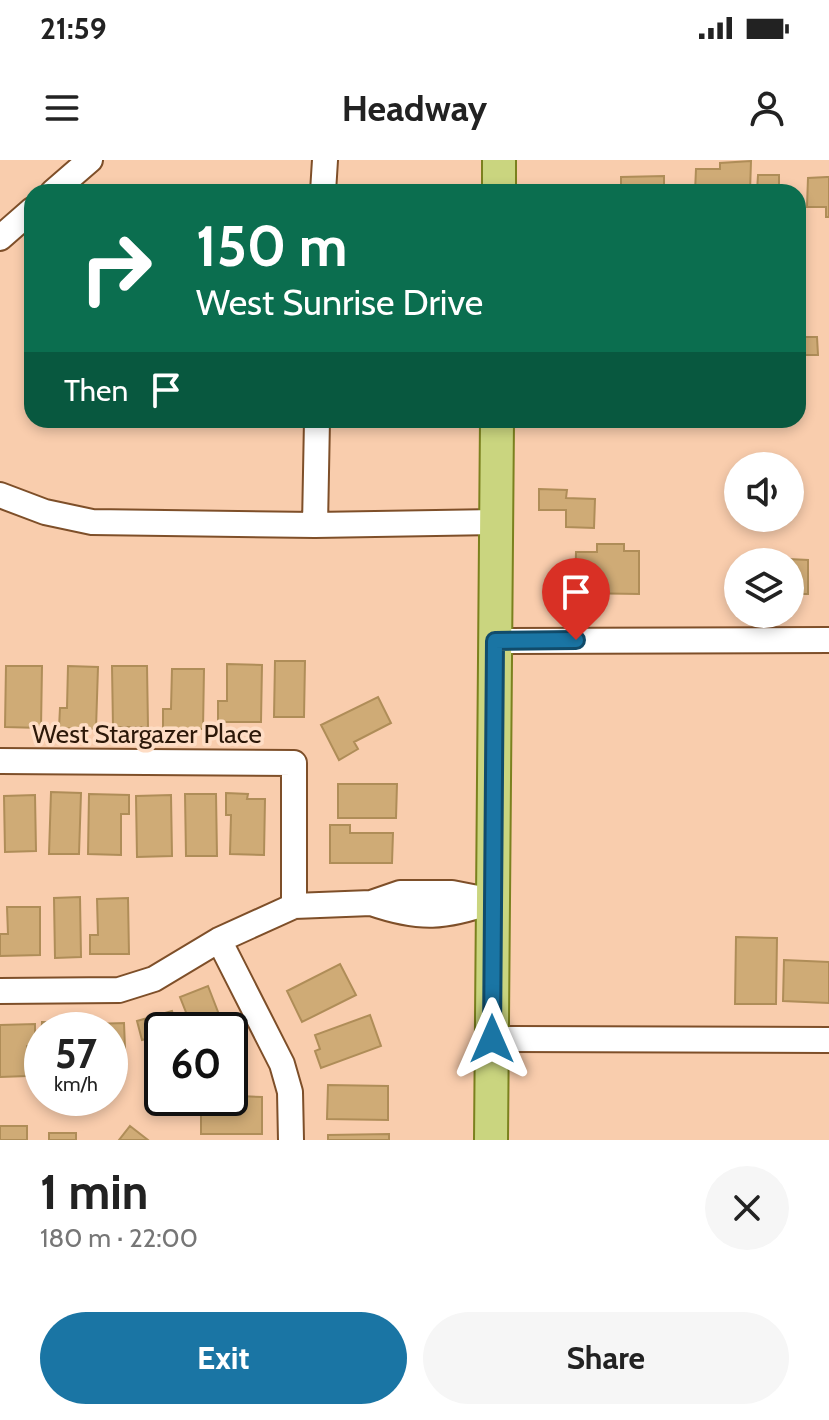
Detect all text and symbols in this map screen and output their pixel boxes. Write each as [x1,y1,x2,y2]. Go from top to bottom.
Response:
text: 21:59 [40,10,107,47]
icon: menu [40,86,84,130]
text: Headway [342,86,487,130]
icon: person [745,86,789,130]
text: 150 m [196,212,348,280]
icon: right [64,216,168,320]
text: West Sunrise Drive [196,280,483,324]
icon: arrive [144,368,188,412]
text: Then [64,372,128,409]
map controls [724,452,804,628]
button: sound [724,452,804,532]
button: layers [724,548,804,628]
pin [542,558,610,640]
icon: arrive [554,570,598,614]
street label: West Stargazer Place [32,718,262,750]
position arrow [450,997,534,1081]
speed limit sign: 60 [144,1012,248,1116]
text: 57 [55,1029,97,1078]
text: km/h [54,1072,98,1096]
text: 1 min [40,1163,148,1221]
button: close [705,1166,789,1250]
text: 180 m · 22:00 [40,1222,198,1254]
button: Exit [40,1312,407,1404]
button: Share [423,1312,789,1404]

